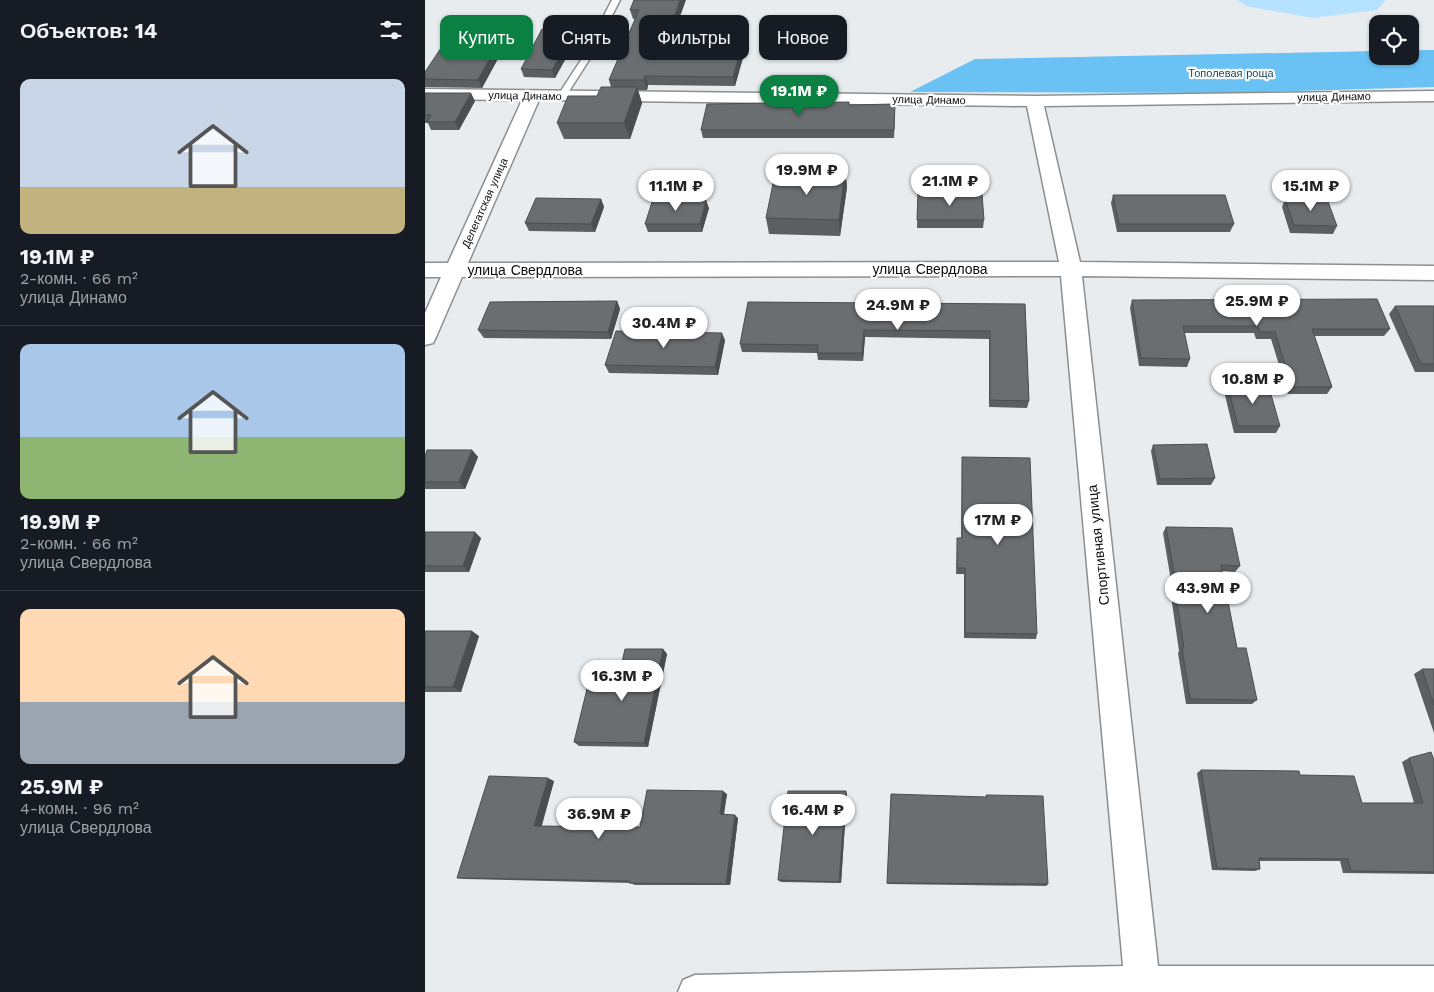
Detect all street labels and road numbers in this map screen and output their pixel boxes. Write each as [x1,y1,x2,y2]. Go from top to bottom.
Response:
street label: улица Динамо [488,89,562,103]
street label: улица Динамо [1297,90,1371,104]
street label: улица Динамо [892,93,966,107]
street label: Делегатская улица [459,155,511,250]
street label: улица Свердлова [872,261,988,277]
street label: улица Свердлова [467,262,583,278]
street label: Спортивная улица [1084,484,1112,606]

